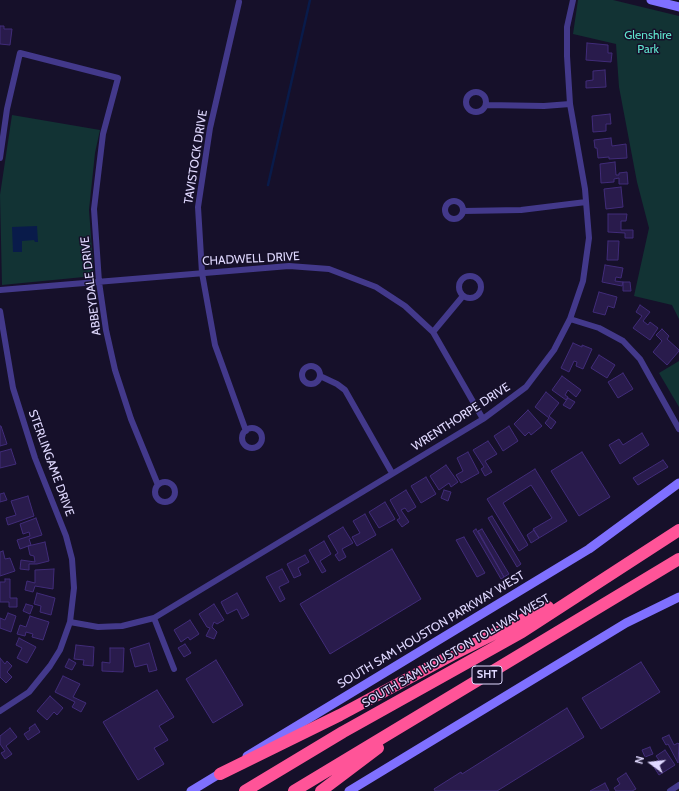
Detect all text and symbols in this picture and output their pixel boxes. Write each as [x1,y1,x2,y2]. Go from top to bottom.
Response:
park label: Glenshire Park [624,28,672,56]
street label: TAVISTOCK DRIVE [181,109,211,205]
street label: ABBEYDALE DRIVE [78,236,104,336]
street label: CHADWELL DRIVE [202,249,300,269]
street label: WRENTHORPE DRIVE [409,380,513,454]
street label: STERLINGAME DRIVE [25,408,77,518]
street label: SOUTH SAM HOUSTON PARKWAY WEST [335,568,527,692]
street label: SOUTH SAM HOUSTON TOLLWAY WEST [360,591,552,711]
road number: SHT [472,666,502,684]
north arrow [631,743,671,783]
text: N [632,754,647,765]

